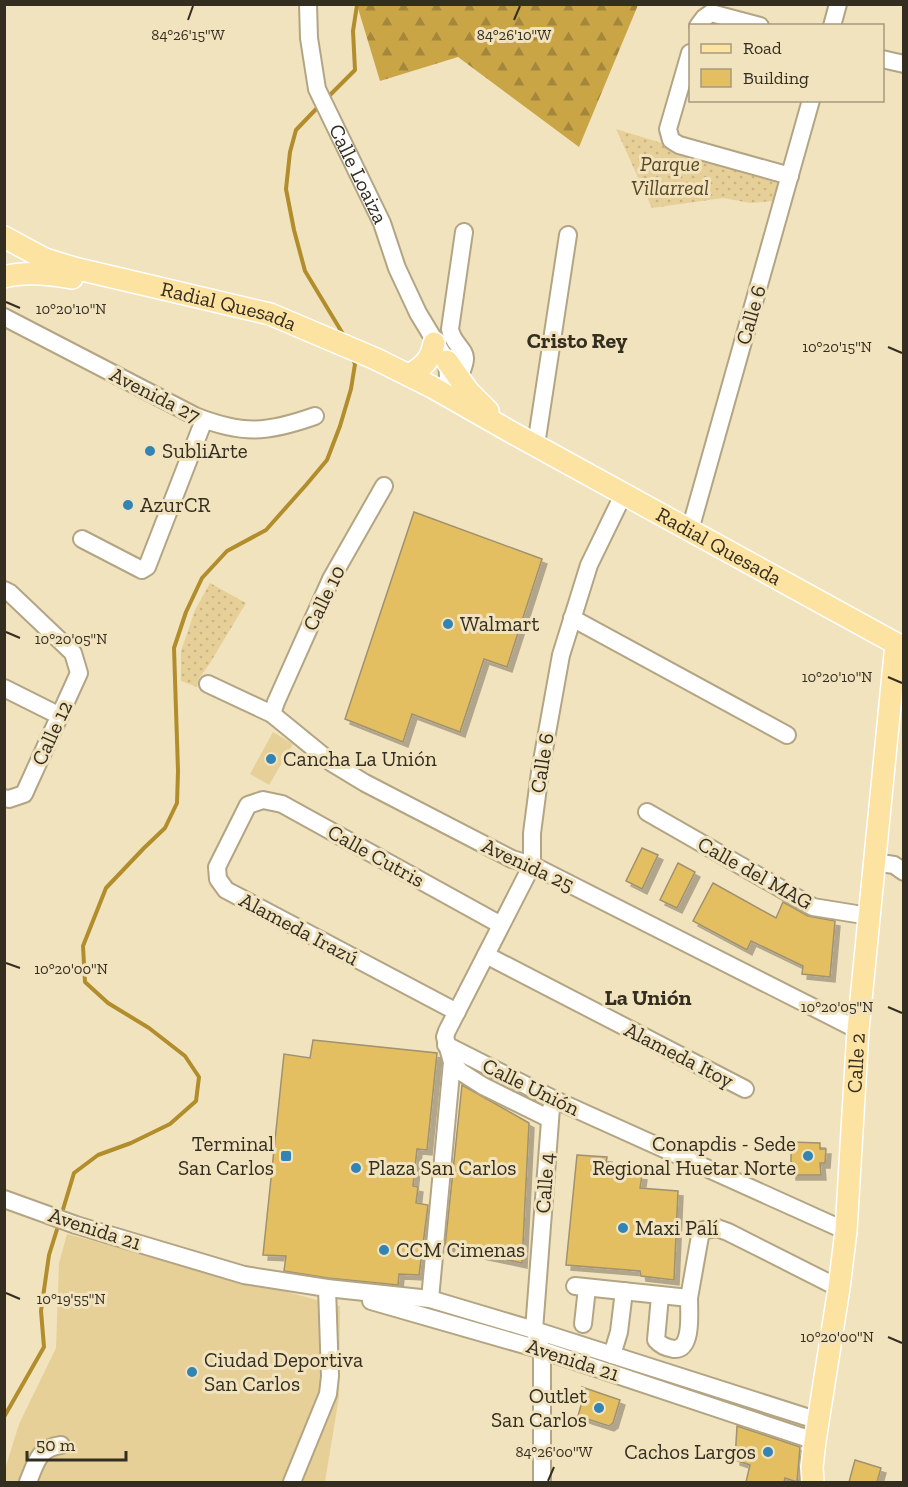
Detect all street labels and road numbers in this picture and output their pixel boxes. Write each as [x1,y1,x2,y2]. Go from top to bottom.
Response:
street label: Calle Loaiza [324,120,393,228]
street label: Radial Quesada [158,276,300,336]
street label: Calle 6 [730,282,771,347]
street label: Avenida 27 [106,361,205,428]
street label: Radial Quesada [652,501,786,590]
street label: Calle 10 [297,561,350,635]
street label: Calle 12 [26,697,77,769]
street label: Calle 6 [524,731,559,795]
street label: Calle Cutris [324,819,429,892]
street label: Calle del MAG [693,831,817,914]
street label: Avenida 25 [478,832,578,897]
street label: Alameda Irazú [236,887,363,970]
street label: Alameda Itoy [620,1016,738,1093]
street label: Calle 2 [841,1032,870,1094]
street label: Calle Unión [479,1052,584,1121]
street label: Calle 4 [530,1152,559,1214]
street label: Avenida 21 [46,1202,145,1255]
street label: Avenida 21 [524,1333,623,1386]

